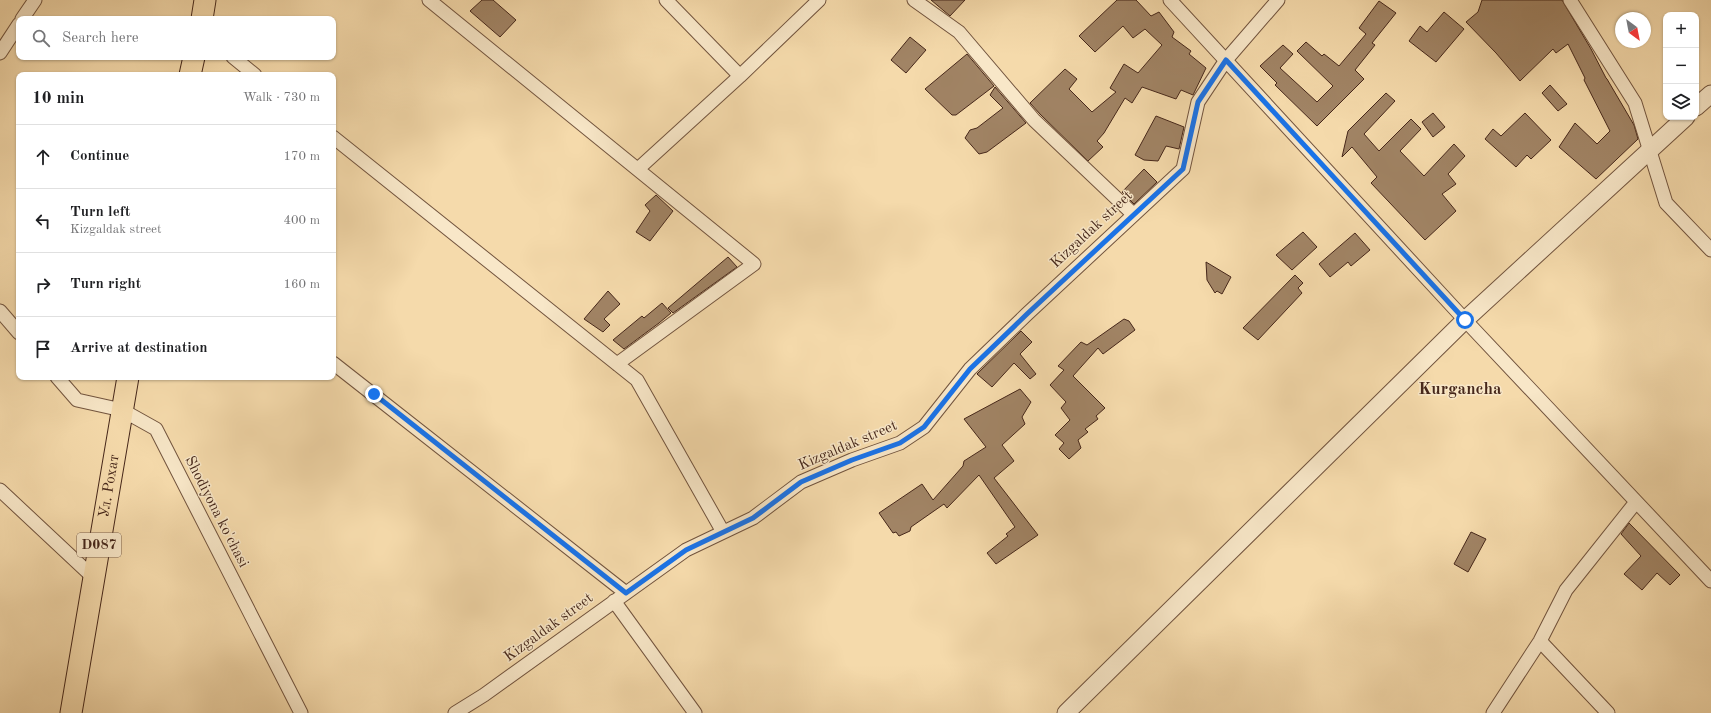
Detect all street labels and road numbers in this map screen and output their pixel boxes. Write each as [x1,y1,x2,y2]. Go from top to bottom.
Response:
street label: Kizgaldak street [1048,188,1136,272]
street label: Kizgaldak street [796,418,900,474]
street label: Ул. Рохат [97,453,122,519]
street label: Shodiyona ko'chasi [181,454,251,570]
road number: D087 [77,533,121,557]
street label: Kizgaldak street [502,591,596,665]

